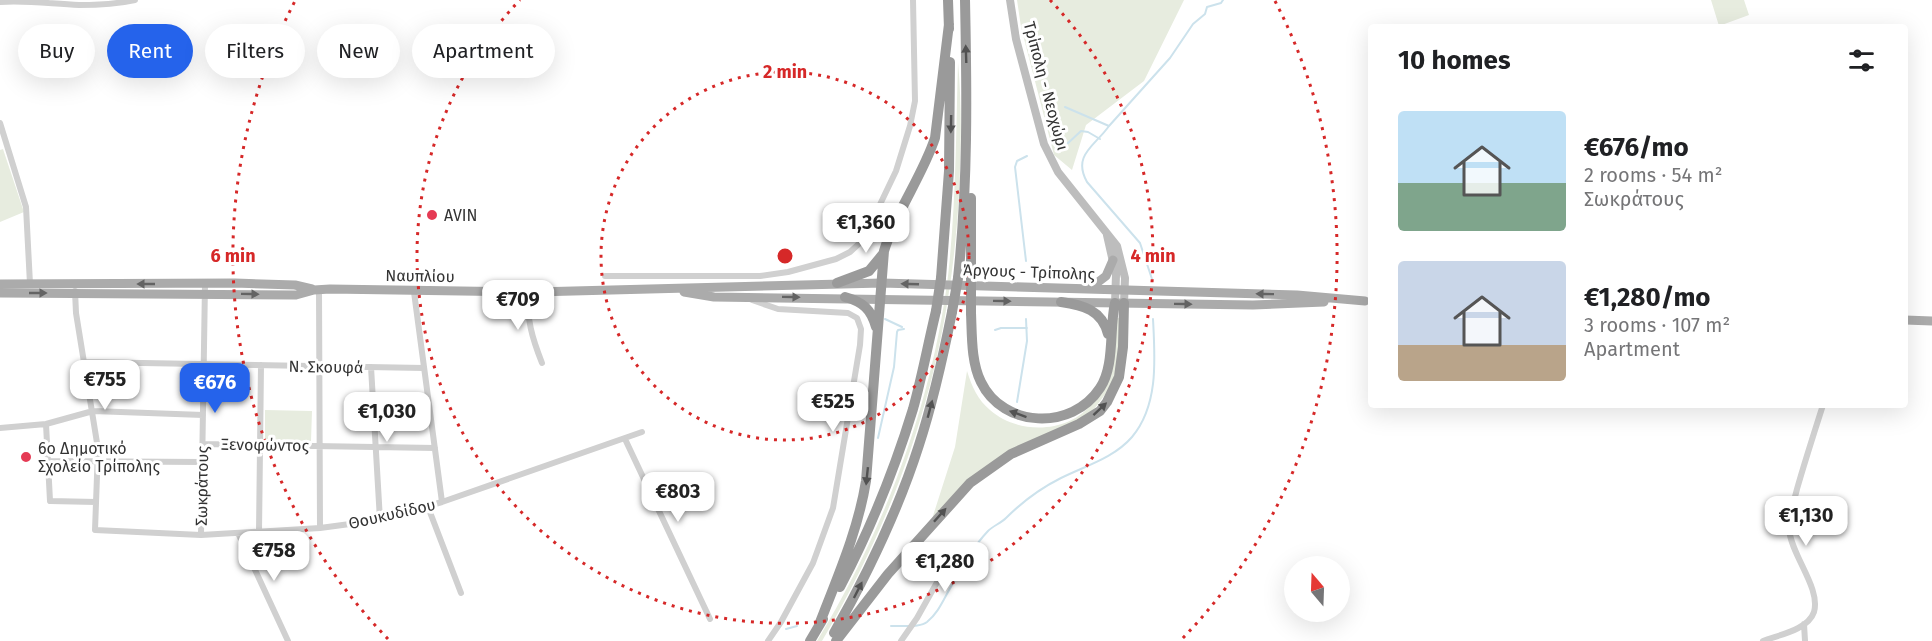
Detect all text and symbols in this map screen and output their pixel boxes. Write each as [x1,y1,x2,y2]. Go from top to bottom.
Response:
street label: Τρίπολη - Νεοχώρι [1020,19,1072,153]
chip: Buy [18,24,95,78]
chip: Rent [107,24,193,78]
chip: Filters [205,24,305,78]
chip: New [317,24,400,78]
chip: Apartment [412,24,555,78]
icon: filters [1845,44,1878,77]
one-way arrow [961,45,971,64]
text: 10 homes [1398,45,1511,76]
text: 2 min [763,61,807,83]
one-way arrow [946,114,955,133]
text: €676/mo [1584,132,1689,163]
icon: home [1446,135,1518,207]
text: 2 rooms · 54 m² [1584,163,1723,187]
text: Σωκράτους [1584,187,1684,211]
pin: €1,360 [817,203,915,254]
place label: AVIN [444,206,478,225]
marker: AVIN [425,208,439,222]
text: €1,360 [837,210,896,234]
text: 6 min [210,245,256,267]
text: 4 min [1130,245,1176,267]
centre of rings [775,246,795,266]
street label: Άργους - Τρίπολης [963,260,1096,284]
street label: Ναυπλίου [385,266,455,286]
one-way arrow [137,279,156,289]
one-way arrow [900,279,919,289]
pin: €709 [482,280,554,331]
text: €1,280/mo [1584,282,1711,313]
icon: home [1446,285,1518,357]
text: €709 [496,287,540,311]
one-way arrow [28,288,47,298]
one-way arrow [241,289,260,299]
one-way arrow [1255,289,1274,299]
one-way arrow [782,292,801,302]
one-way arrow [993,296,1012,305]
one-way arrow [1173,299,1192,308]
text: 3 rooms · 107 m² [1584,313,1730,337]
text: Apartment [1584,337,1680,361]
street label: Ν. Σκουφά [288,357,364,377]
pin: €755 [69,360,141,411]
pin: €676 [179,363,251,414]
text: €755 [84,367,126,391]
text: €676 [194,370,236,394]
pin: €525 [797,382,869,433]
text: €525 [811,389,855,413]
pin: €1,030 [338,392,436,443]
text: €1,030 [358,399,416,423]
one-way arrow [926,400,935,418]
one-way arrow [1092,402,1106,416]
one-way arrow [1008,408,1026,418]
street label: Ξενοφώντος [221,435,310,455]
place label: 6ο Δημοτικό Σχολείο Τρίπολης [38,439,160,476]
street label: Σωκράτους [192,445,212,526]
marker: 6ο Δημοτικό Σχολείο Τρίπολης [19,450,33,464]
one-way arrow [862,466,871,485]
pin: €803 [642,472,714,523]
text: €803 [655,479,701,503]
street label: Θουκυδίδου [347,495,437,533]
pin: €1,130 [1757,496,1855,547]
text: €1,130 [1779,503,1833,527]
one-way arrow [933,508,947,523]
pin: €758 [238,531,310,582]
text: €758 [252,538,296,562]
pin: €1,280 [896,542,994,593]
text: €1,280 [916,549,974,573]
north arrow [1284,556,1350,622]
map controls [1284,556,1350,622]
one-way arrow [853,581,863,598]

